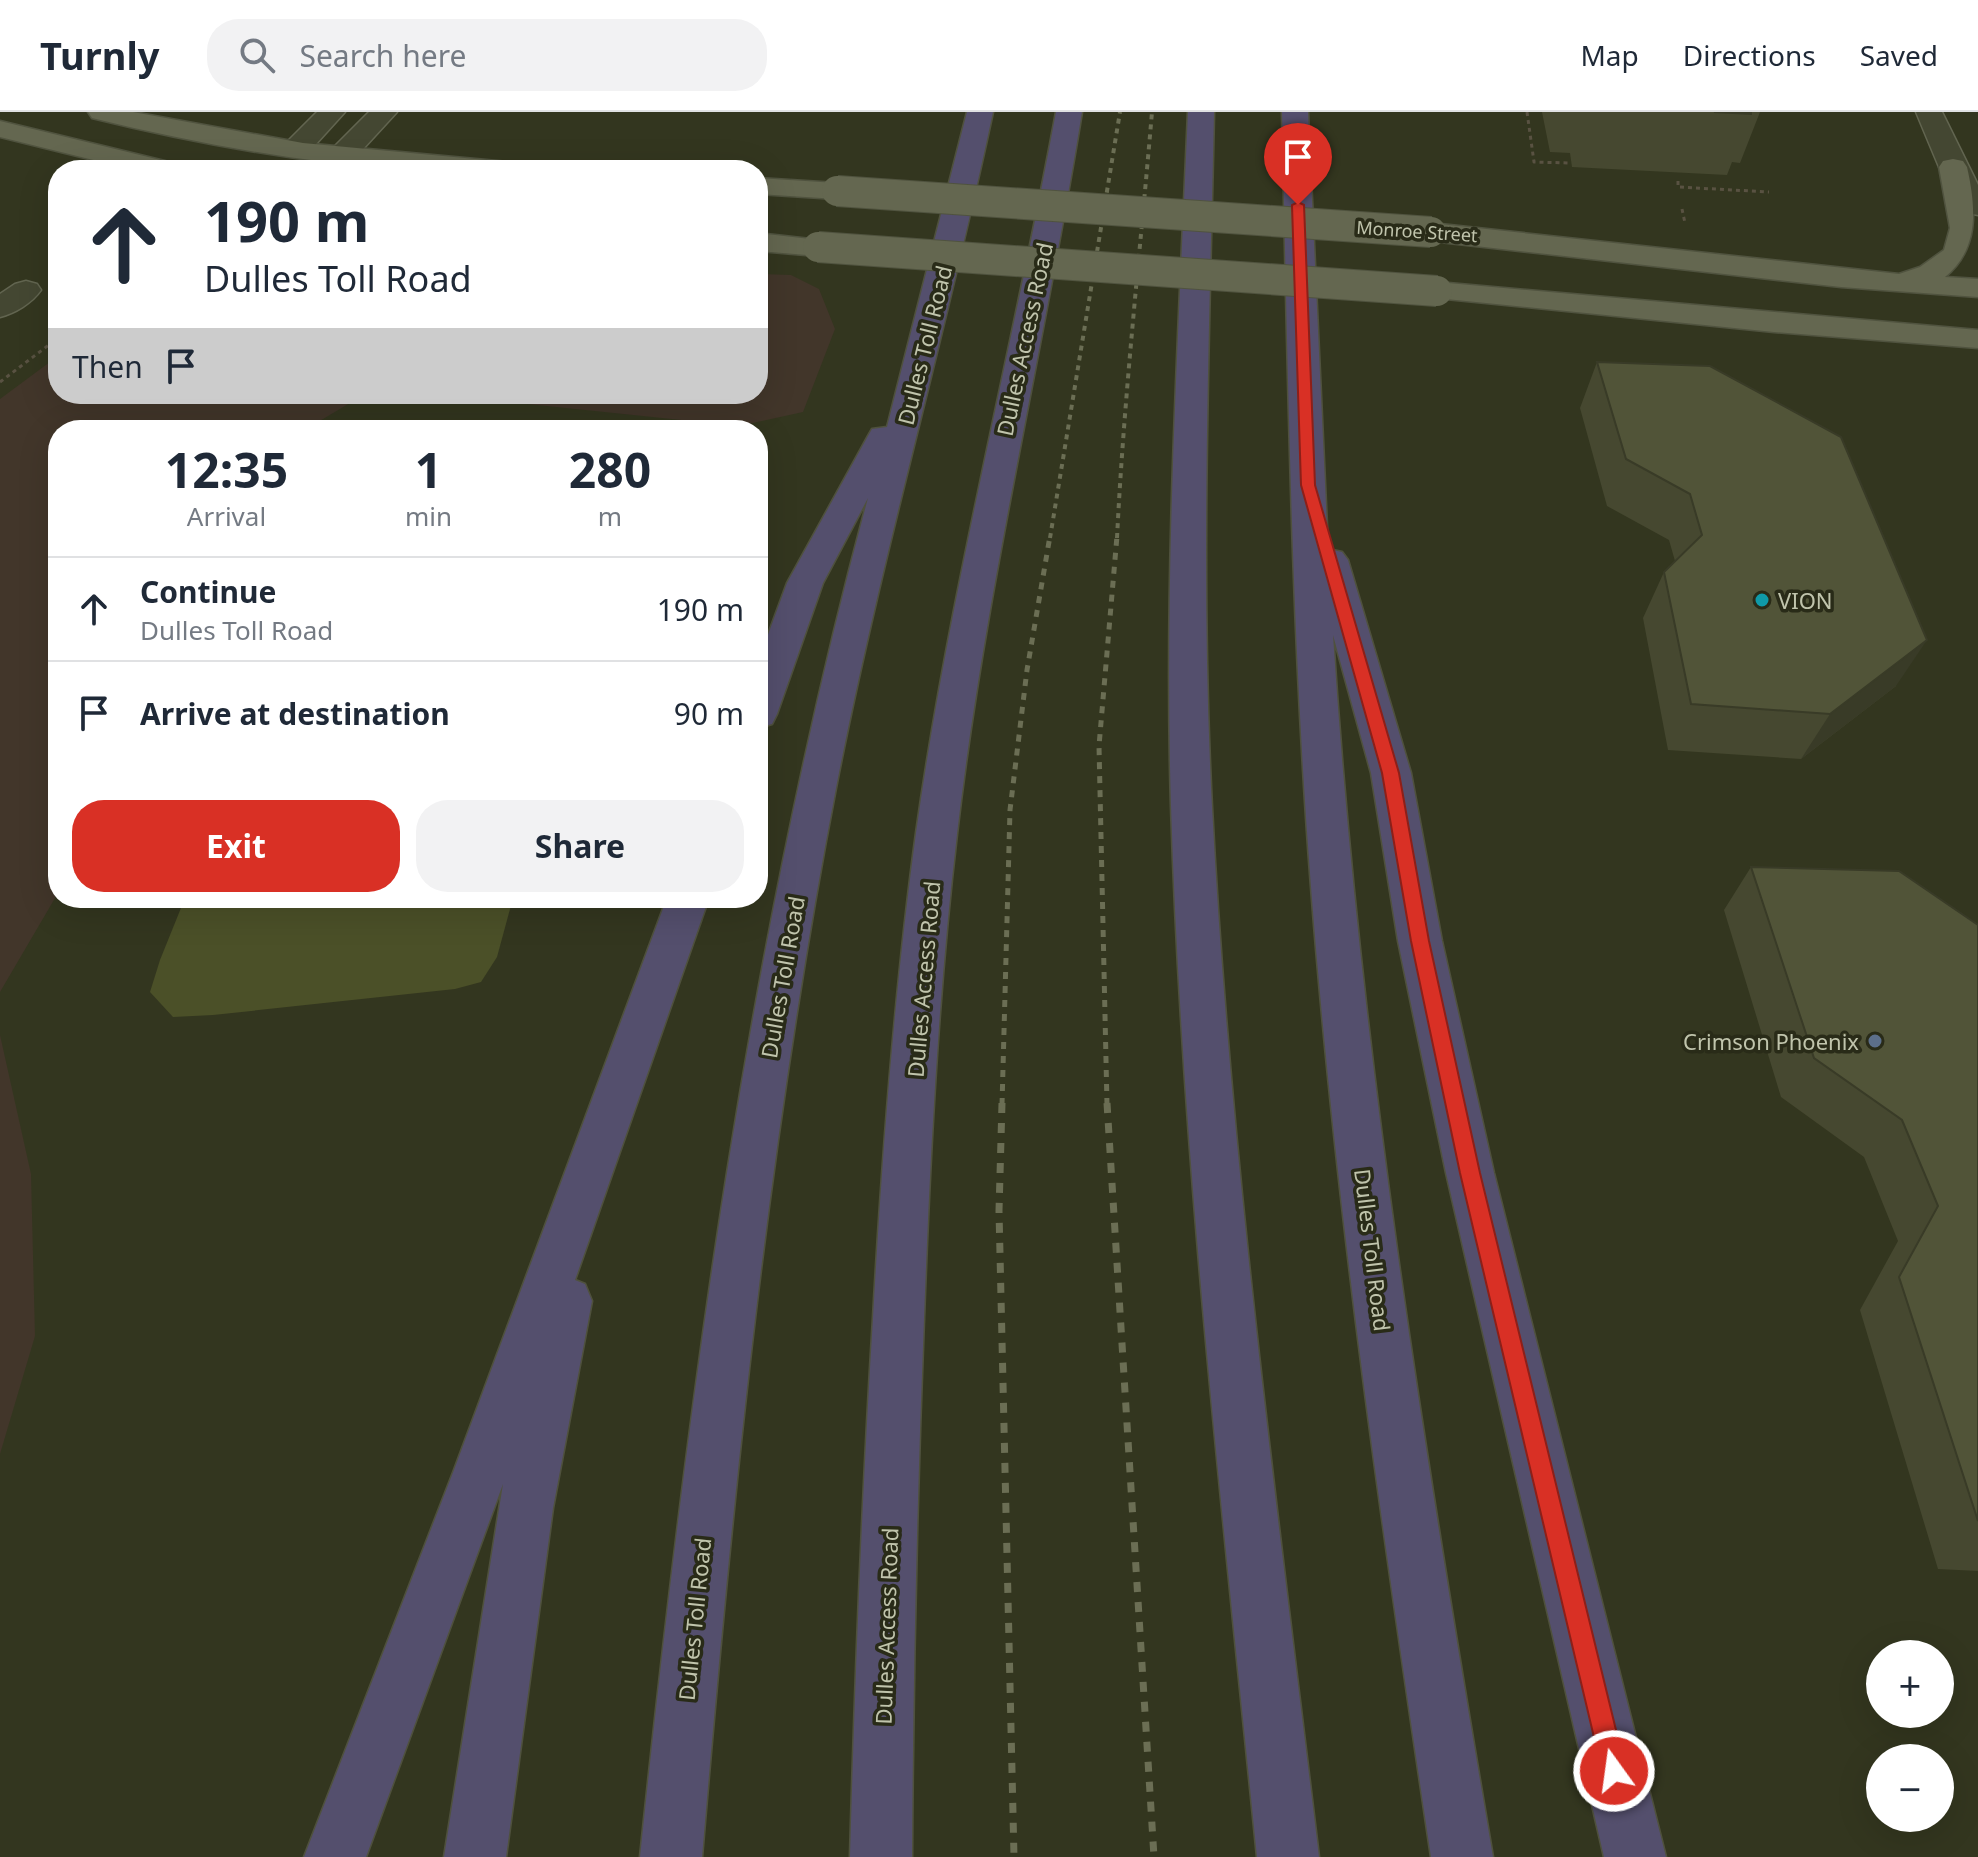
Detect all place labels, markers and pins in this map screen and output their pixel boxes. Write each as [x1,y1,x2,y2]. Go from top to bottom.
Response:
pin [1264,123,1332,205]
place label: VION [1778,585,1833,615]
marker: VION [1753,591,1771,609]
place label: Crimson Phoenix [1683,1026,1859,1056]
marker: Crimson Phoenix [1866,1032,1884,1050]

